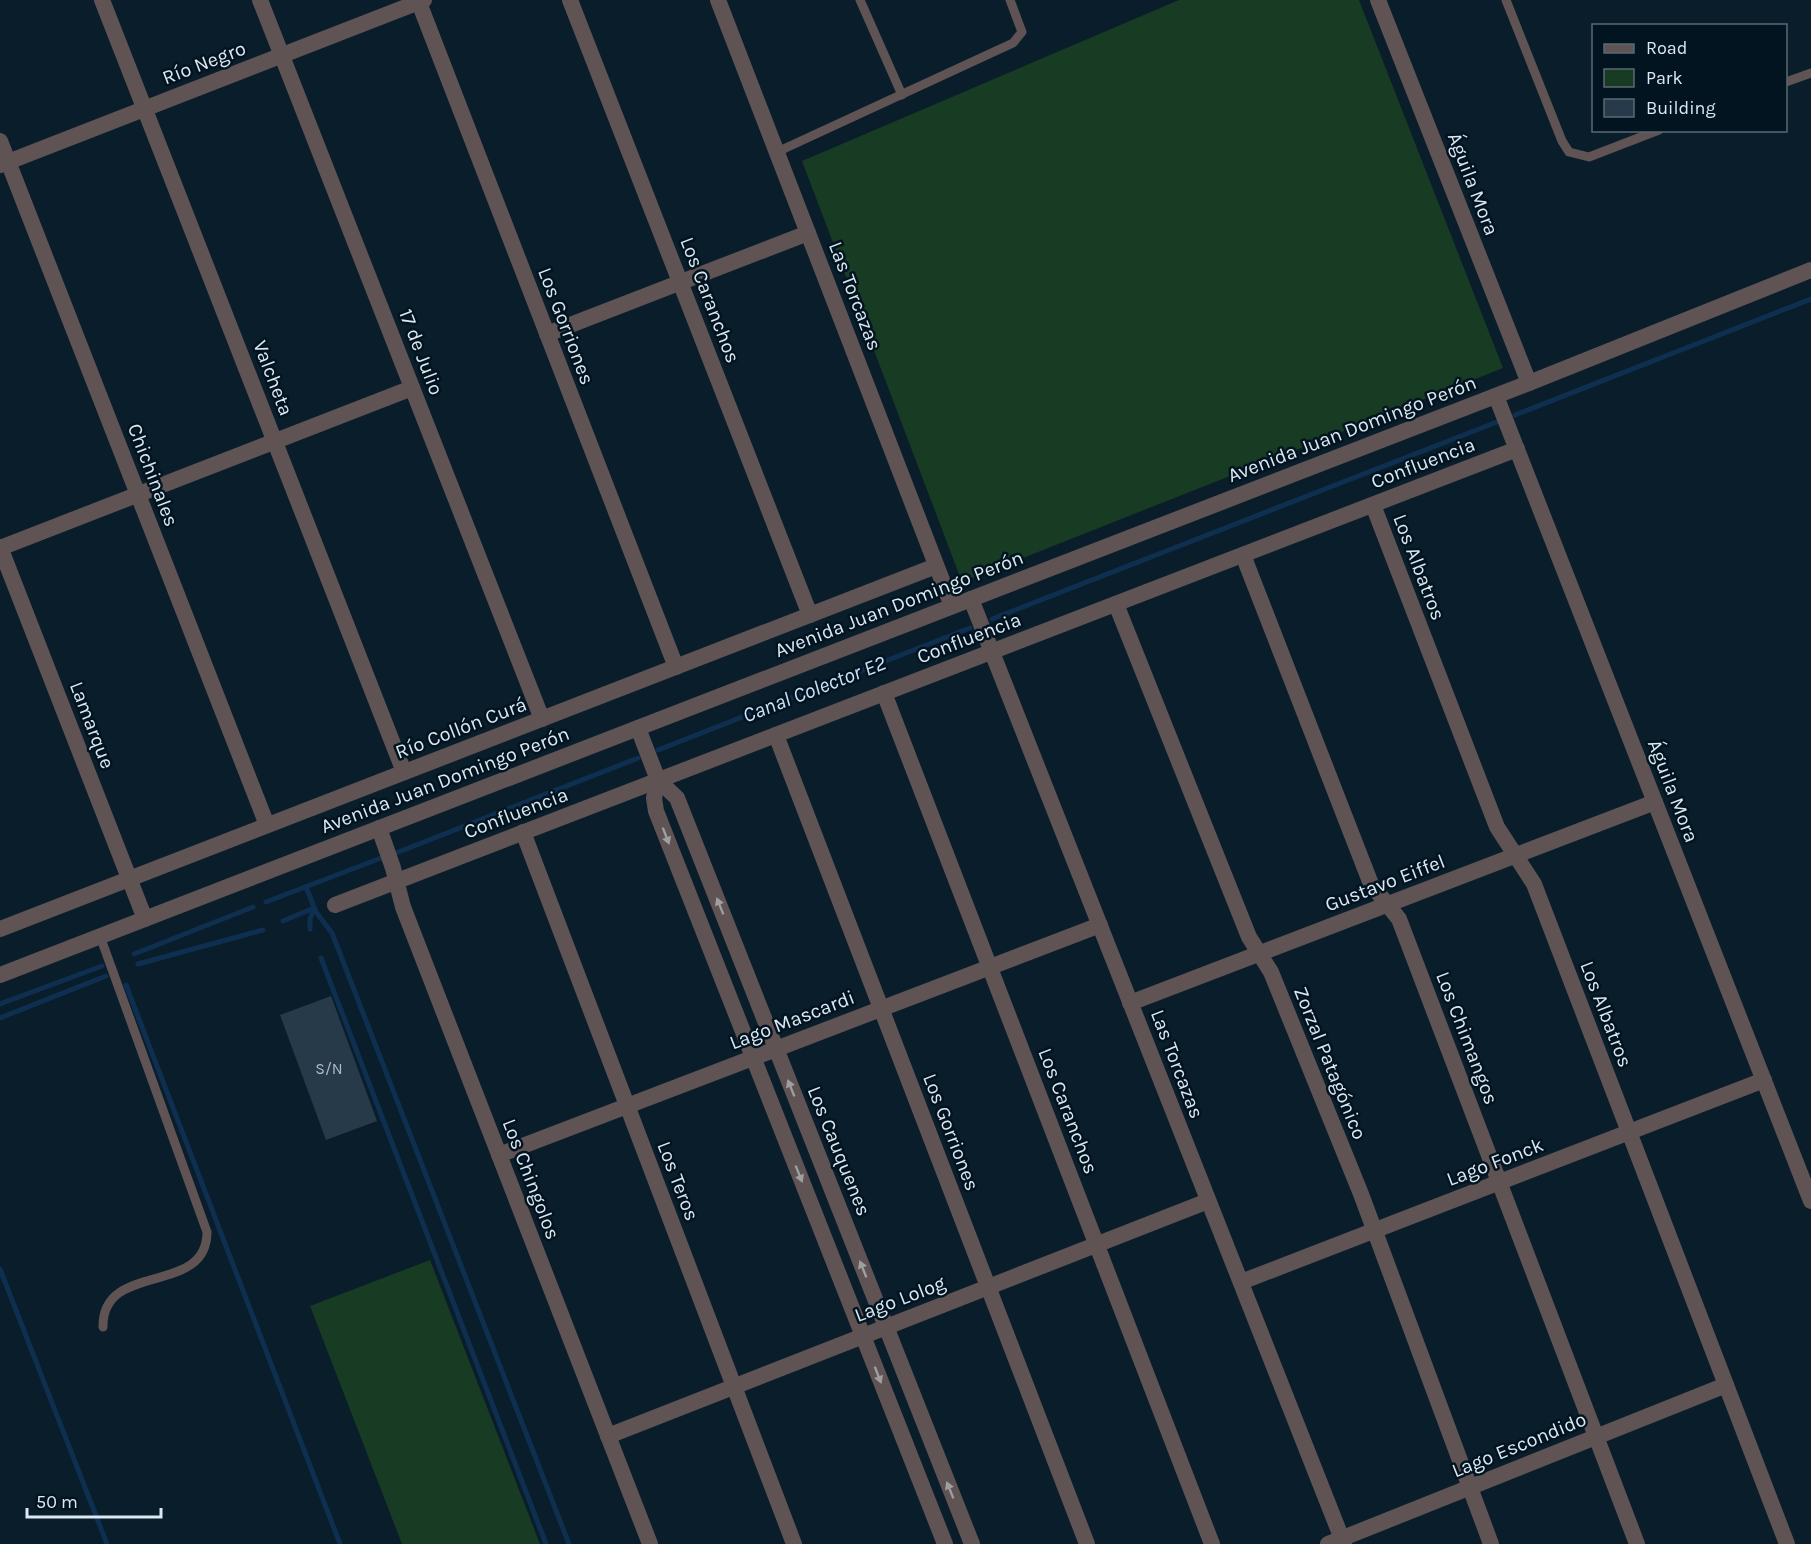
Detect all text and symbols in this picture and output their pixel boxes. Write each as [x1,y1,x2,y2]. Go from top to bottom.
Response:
legend [1592,24,1787,132]
street label: Río Negro [159,37,249,89]
text: Road [1646,37,1687,59]
text: Park [1646,67,1683,89]
text: Building [1646,97,1716,119]
street label: Águila Mora [1443,129,1504,239]
street label: Los Caranchos [675,234,745,366]
street label: Las Torcazas [824,238,886,354]
street label: Los Gorriones [533,264,599,388]
street label: 17 de Julio [394,306,448,398]
street label: Valcheta [248,337,298,419]
street label: Avenida Juan Domingo Perón [1224,371,1480,487]
street label: Chichinales [123,420,183,530]
street label: Confluencia [1368,433,1478,493]
street label: Los Albatros [1388,511,1450,623]
street label: Avenida Juan Domingo Perón [771,546,1027,662]
street label: Confluencia [914,608,1024,668]
water label: Canal Colector E2 [739,651,889,727]
street label: Lamarque [65,678,119,772]
street label: Río Collón Curá [392,692,530,764]
street label: Avenida Juan Domingo Perón [317,722,573,838]
street label: Águila Mora [1643,736,1704,846]
street label: Confluencia [461,783,571,843]
one-way arrow [662,827,671,845]
street label: Gustavo Eiffel [1322,850,1448,916]
one-way arrow [715,897,725,915]
street label: Los Albatros [1575,958,1637,1070]
street label: Los Chimangos [1431,968,1503,1108]
street label: Zorzal Patagónico [1289,983,1371,1143]
street label: Lago Mascardi [726,986,858,1054]
street label: Las Torcazas [1146,1006,1208,1122]
street label: Los Caranchos [1033,1045,1103,1177]
house number: S/N [315,1059,343,1078]
street label: Los Gorriones [918,1070,984,1194]
one-way arrow [786,1079,796,1097]
street label: Los Cauquenes [803,1083,875,1219]
street label: Los Chingolos [497,1116,565,1242]
street label: Lago Fonck [1443,1133,1547,1191]
street label: Los Teros [652,1138,704,1224]
one-way arrow [795,1165,804,1183]
one-way arrow [858,1260,867,1278]
street label: Lago Lolog [851,1271,949,1327]
one-way arrow [874,1366,883,1384]
street label: Lago Escondido [1448,1408,1590,1482]
one-way arrow [945,1480,955,1498]
scale bar [27,1481,160,1519]
text: 50 m [36,1491,78,1513]

